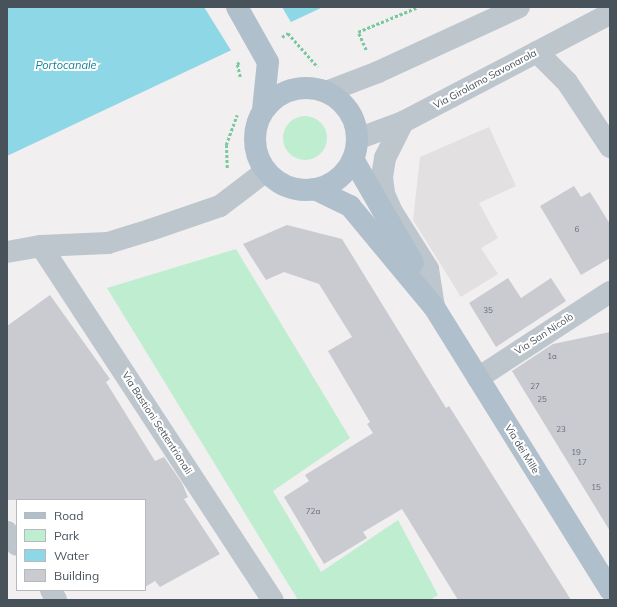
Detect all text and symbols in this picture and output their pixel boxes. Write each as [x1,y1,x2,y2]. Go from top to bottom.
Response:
street label: Via Girolamo Savonarola [431,47,539,111]
water label: Portocanale [35,58,97,72]
house number: 6 [575,225,579,235]
house number: 35 [483,306,493,316]
street label: Via San Nicolò [513,311,575,357]
house number: 1a [547,352,557,362]
street label: Via Bastioni Settentrionali [119,370,195,476]
house number: 27 [530,382,540,392]
house number: 25 [537,395,547,405]
street label: Via dei Mille [502,422,542,476]
house number: 23 [556,425,566,435]
house number: 19 [571,448,581,458]
house number: 17 [577,458,587,468]
house number: 15 [591,483,601,493]
legend [16,499,146,591]
house number: 72a [306,507,320,517]
text: Road [54,508,83,523]
text: Park [54,528,79,543]
text: Water [54,548,89,563]
text: Building [54,568,99,583]

